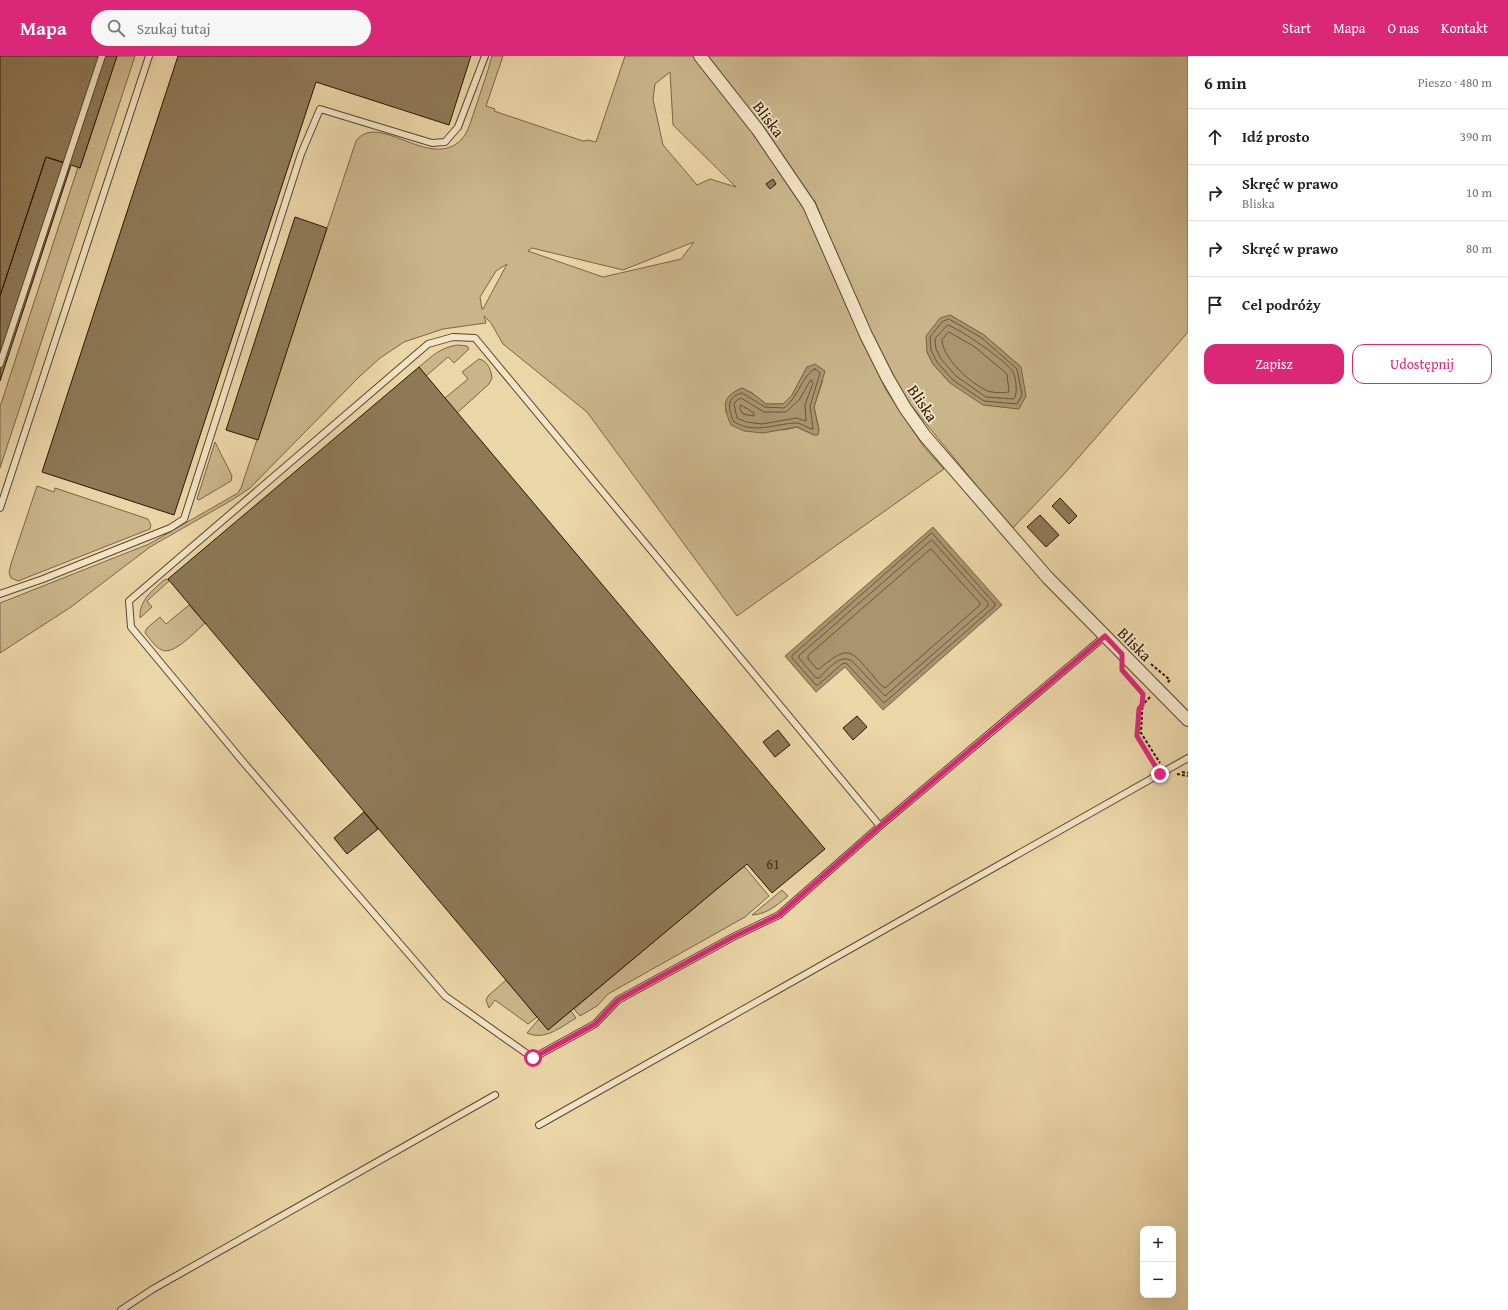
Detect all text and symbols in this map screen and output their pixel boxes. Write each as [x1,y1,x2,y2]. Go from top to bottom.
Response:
search box [91,10,371,46]
text: Mapa [20,14,67,42]
icon: search [105,17,127,39]
text: Szukaj tutaj [137,18,211,39]
text: Start [1282,18,1311,38]
text: Mapa [1333,18,1365,38]
text: O nas [1387,18,1419,38]
text: Kontakt [1441,18,1488,38]
text: 6 min [1204,70,1246,95]
text: Pieszo · 480 m [1418,73,1492,92]
street label: Bliska [747,96,791,143]
icon: ahead [1204,126,1226,148]
text: Idź prosto [1242,126,1309,147]
text: 390 m [1460,127,1492,146]
text: Skręć w prawo [1242,173,1338,194]
icon: right [1204,182,1226,204]
text: 10 m [1466,183,1492,202]
text: Bliska [1242,194,1275,213]
icon: right [1204,238,1226,260]
text: Skręć w prawo [1242,238,1338,259]
text: 80 m [1466,239,1492,258]
icon: arrive [1204,294,1226,316]
text: Cel podróży [1242,294,1321,315]
button: Zapisz [1204,344,1344,384]
button: Udostępnij [1352,344,1492,384]
street label: Bliska [902,380,944,427]
street label: Bliska [1112,621,1158,667]
route end [1151,765,1169,783]
house number: 61 [766,854,780,874]
route start [524,1049,542,1067]
map controls [1140,1226,1176,1298]
button: + [1140,1226,1176,1262]
button: − [1140,1262,1176,1298]

